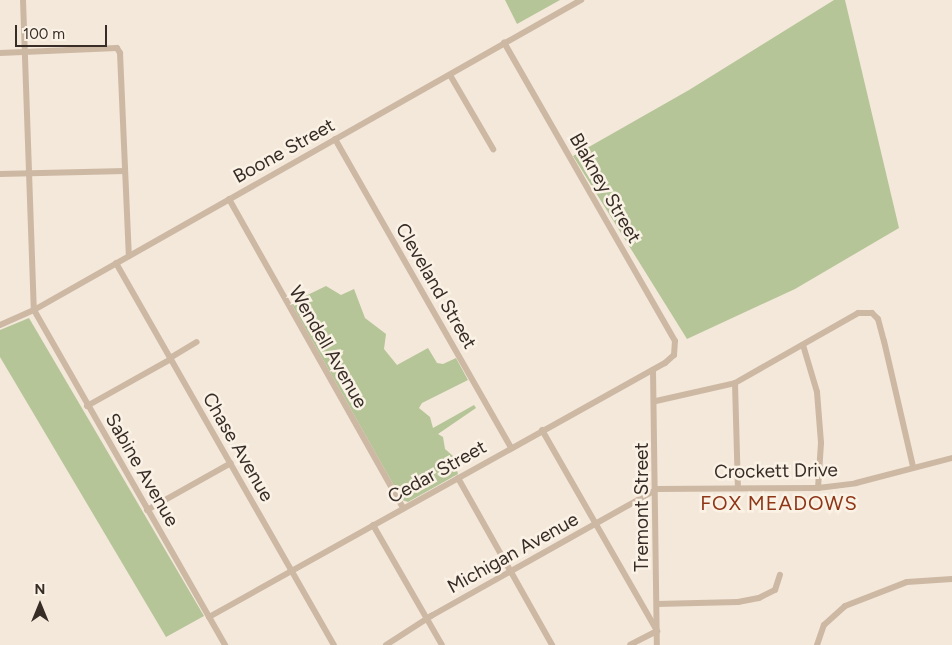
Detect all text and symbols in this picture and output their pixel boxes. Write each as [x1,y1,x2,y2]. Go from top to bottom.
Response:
scale bar [18,15,110,47]
text: 100 m [23,25,65,43]
street label: Boone Street [229,114,339,188]
street label: Blakney Street [564,129,646,247]
street label: Cleveland Street [391,219,481,353]
street label: Wendell Avenue [284,282,372,412]
street label: Chase Avenue [198,388,278,506]
street label: Sabine Avenue [100,409,184,531]
street label: Cedar Street [384,436,490,508]
street label: Tremont Street [631,442,653,572]
street label: Crockett Drive [714,459,838,483]
district label: FOX MEADOWS [699,491,859,515]
street label: Michigan Avenue [444,508,582,598]
north arrow [15,580,65,630]
text: N [35,581,45,598]

